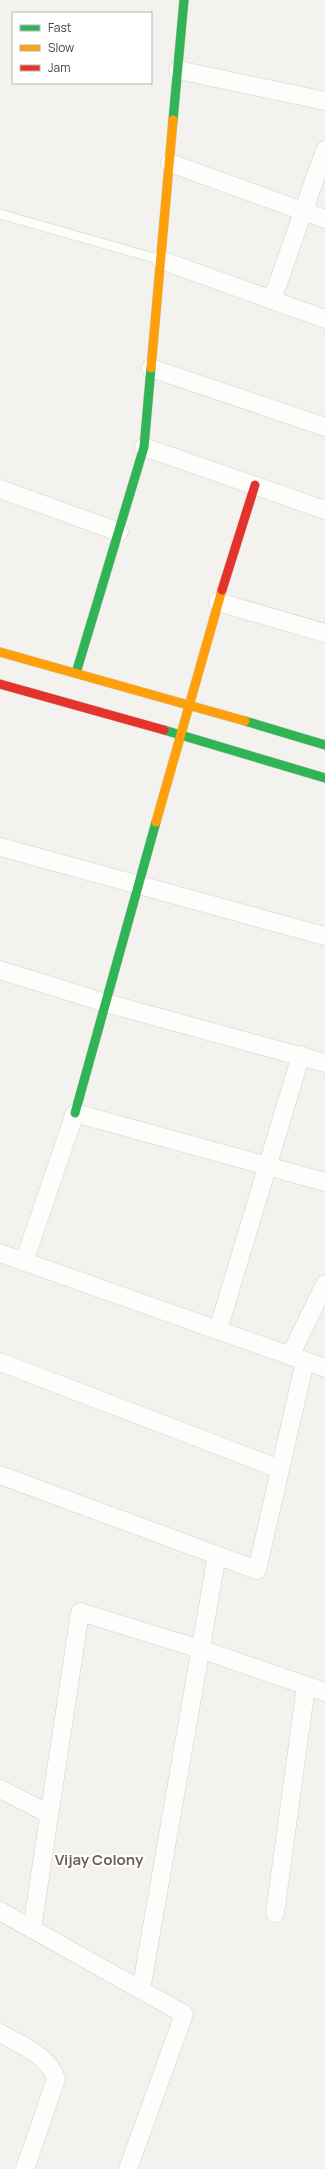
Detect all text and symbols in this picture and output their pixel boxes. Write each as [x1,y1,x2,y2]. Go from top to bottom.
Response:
legend [12,12,152,84]
text: Fast [48,19,72,36]
text: Slow [48,39,74,56]
text: Jam [48,59,70,76]
district label: Vijay Colony [55,1849,144,1870]

